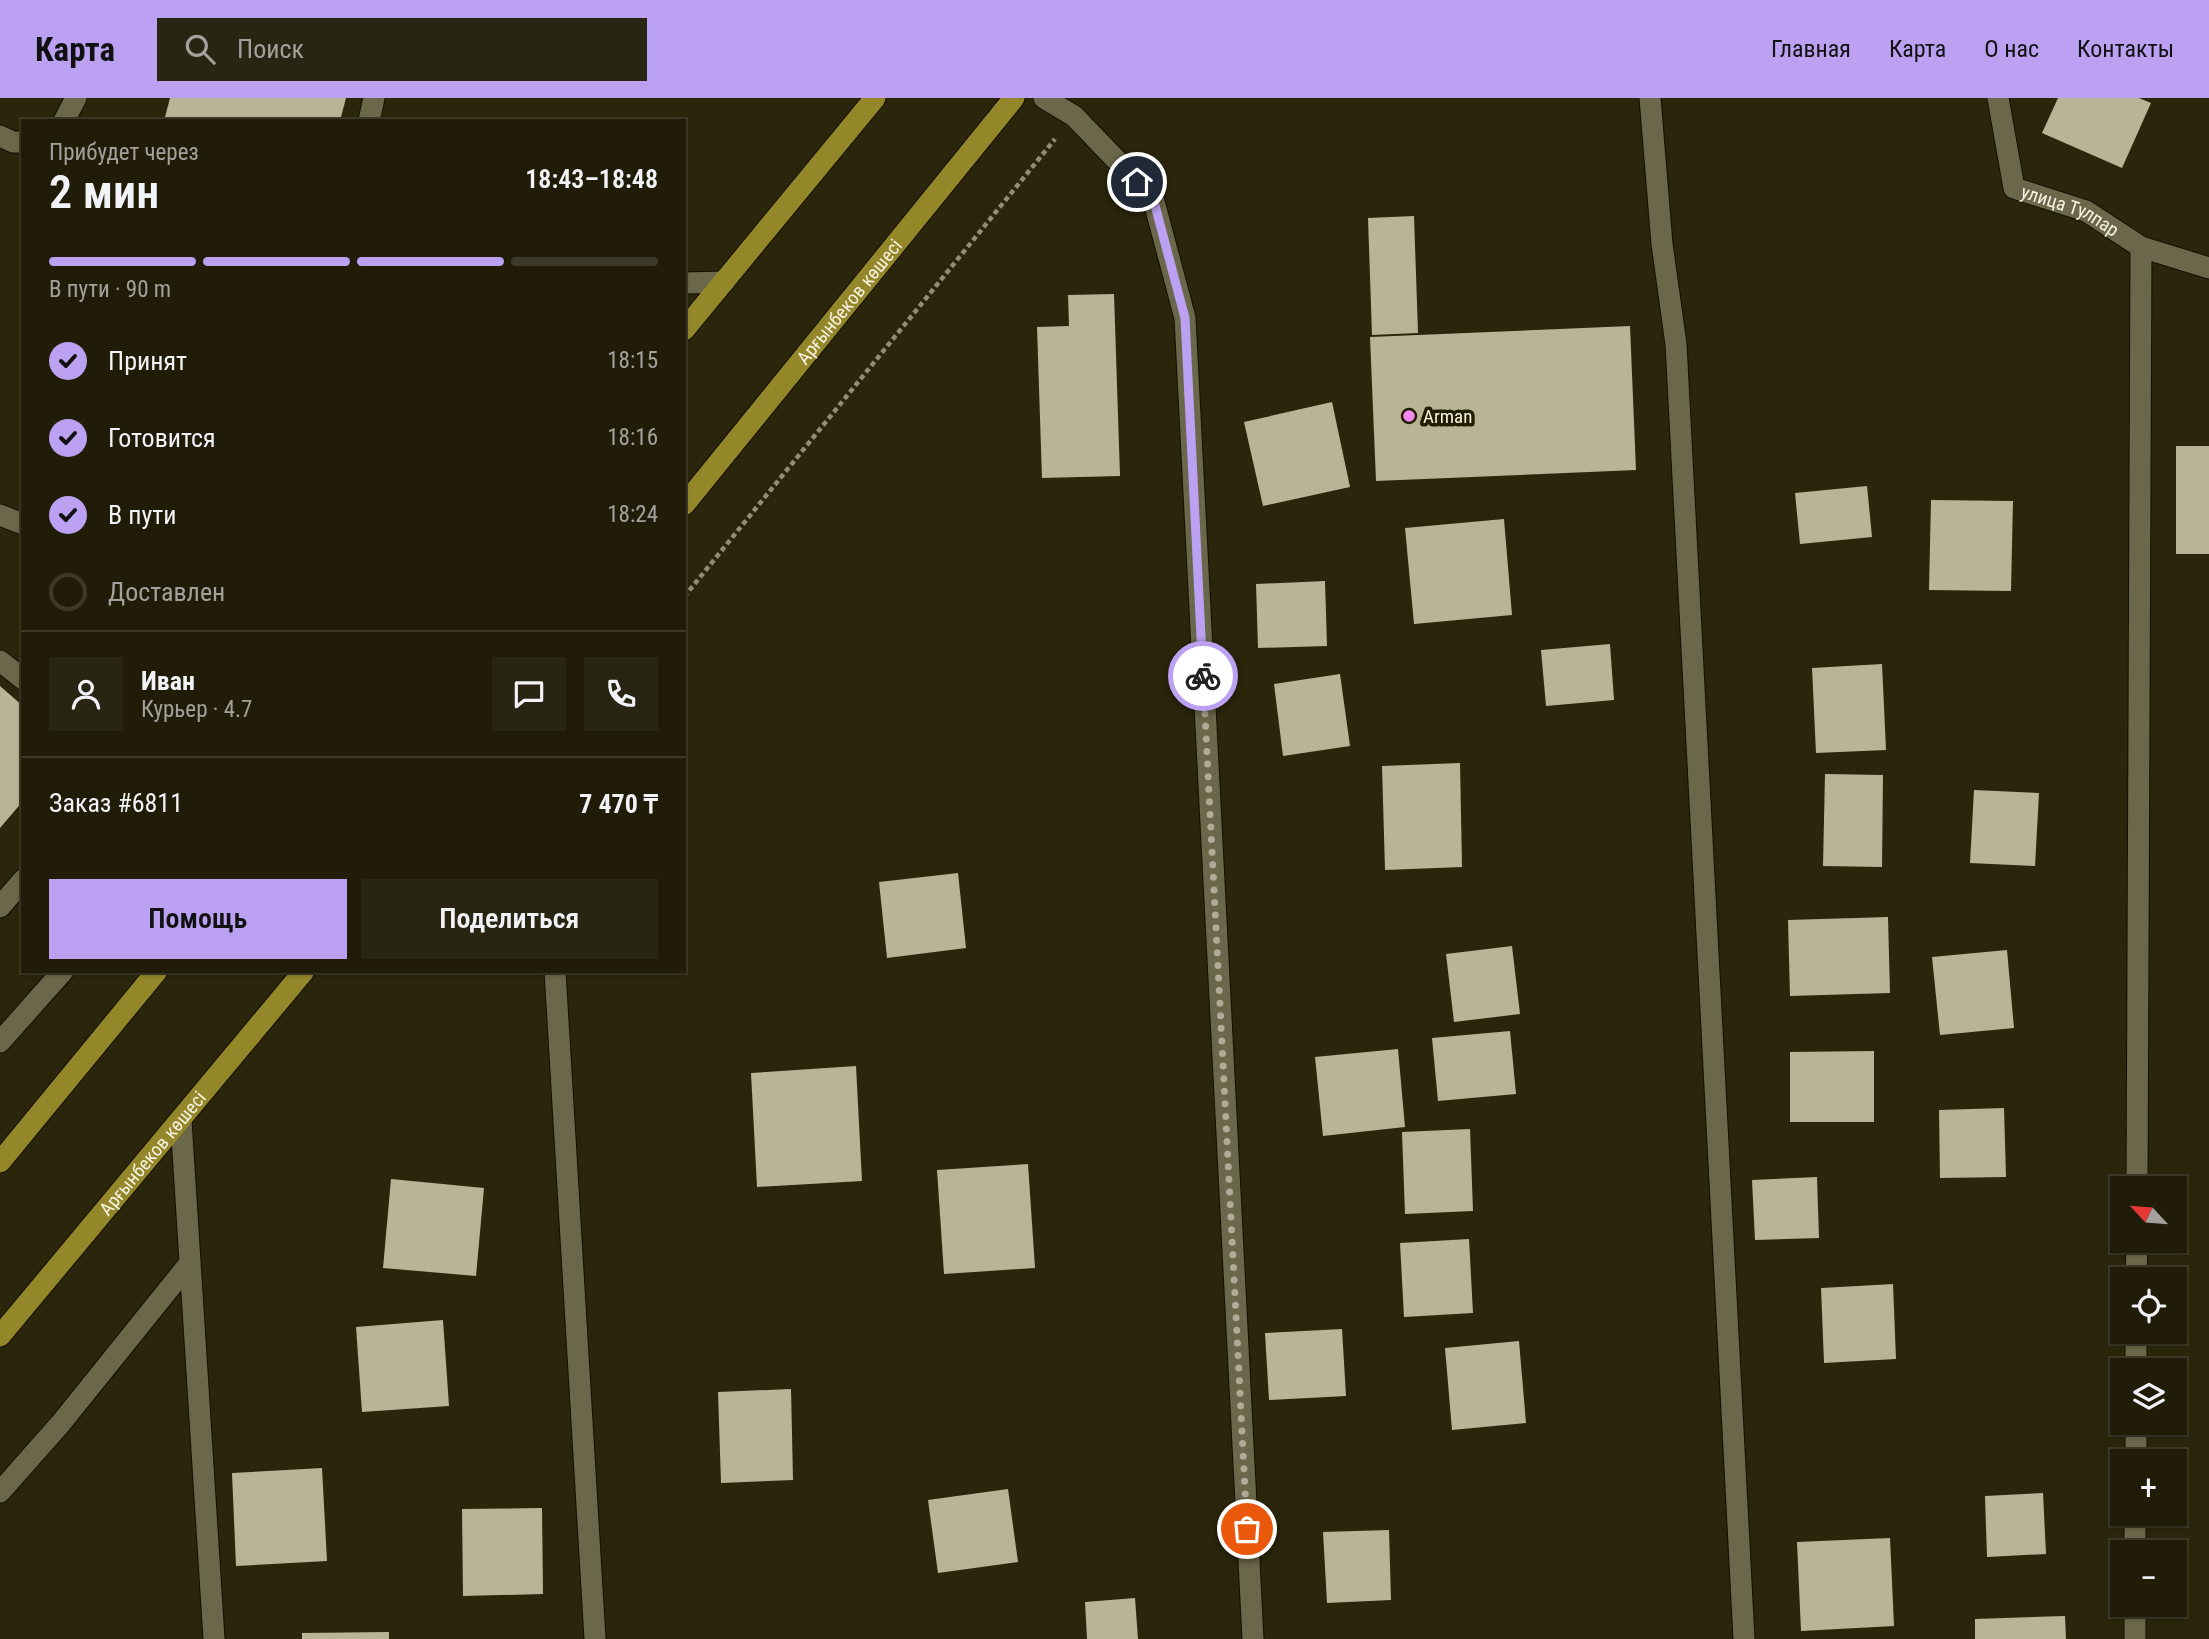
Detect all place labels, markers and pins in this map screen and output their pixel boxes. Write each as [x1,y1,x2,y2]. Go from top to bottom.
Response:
pin [1107,152,1167,212]
place label: Arman [1423,405,1472,428]
marker: Arman [1401,408,1417,424]
pin [1217,1499,1277,1559]

